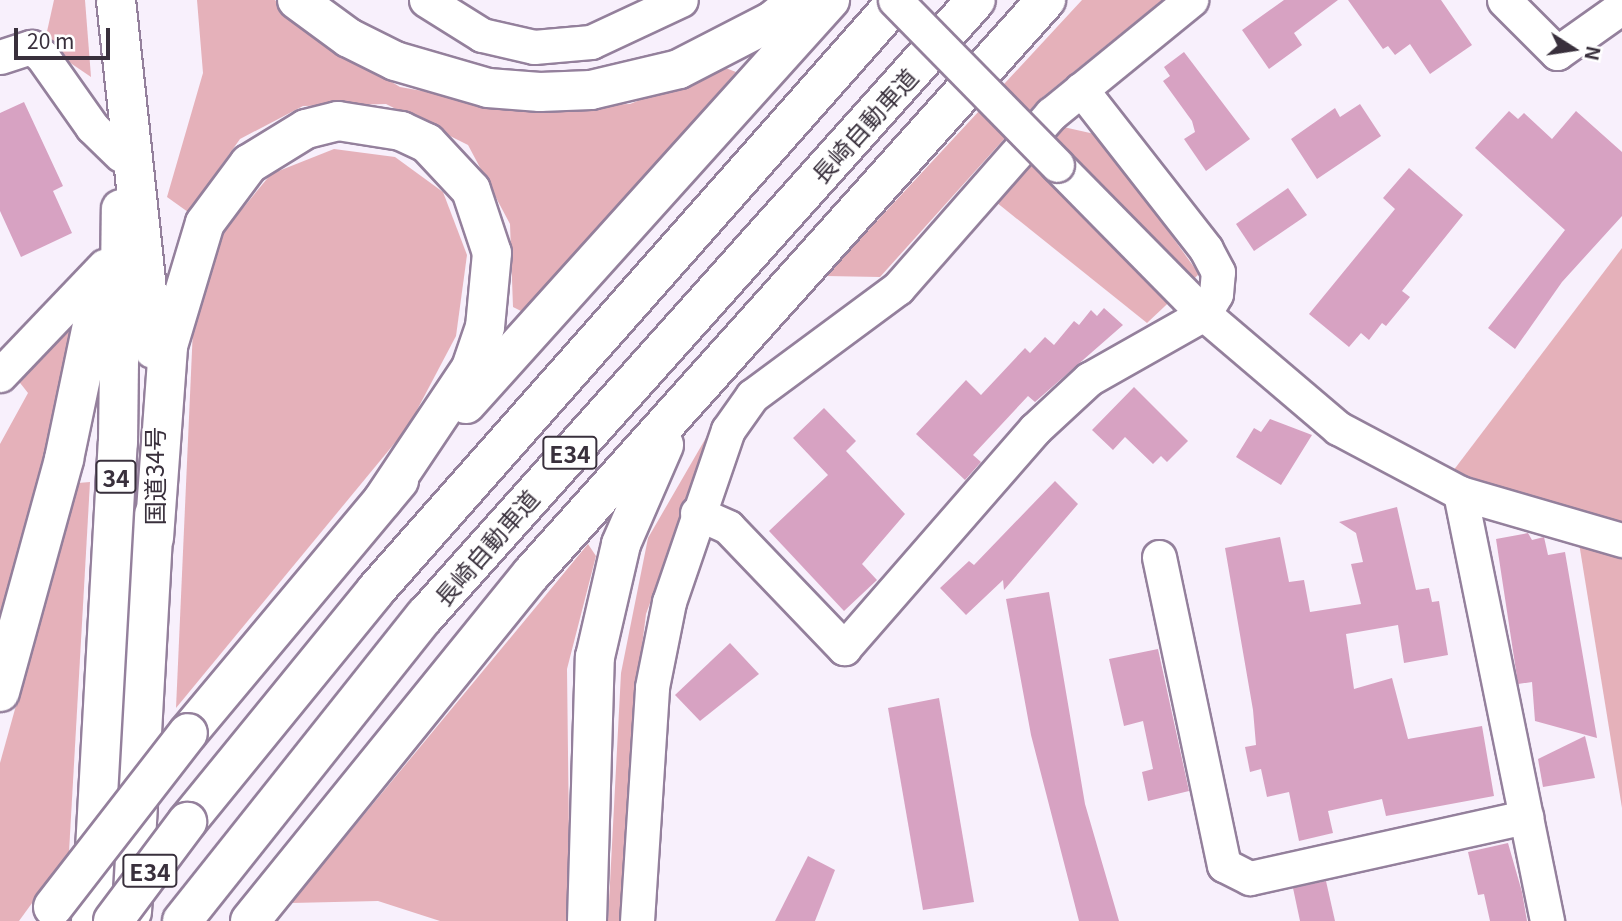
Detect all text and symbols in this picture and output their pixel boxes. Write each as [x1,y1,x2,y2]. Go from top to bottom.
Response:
scale bar [18,14,114,58]
north arrow [1538,14,1608,84]
text: 20 m [27,25,74,55]
text: N [1579,44,1609,63]
street label: 長崎自動車道 [805,62,923,188]
street label: 国道34号 [140,427,168,525]
road number: E34 [542,433,598,472]
road number: 34 [95,457,137,496]
street label: 長崎自動車道 [428,483,544,611]
road number: E34 [122,852,178,890]

